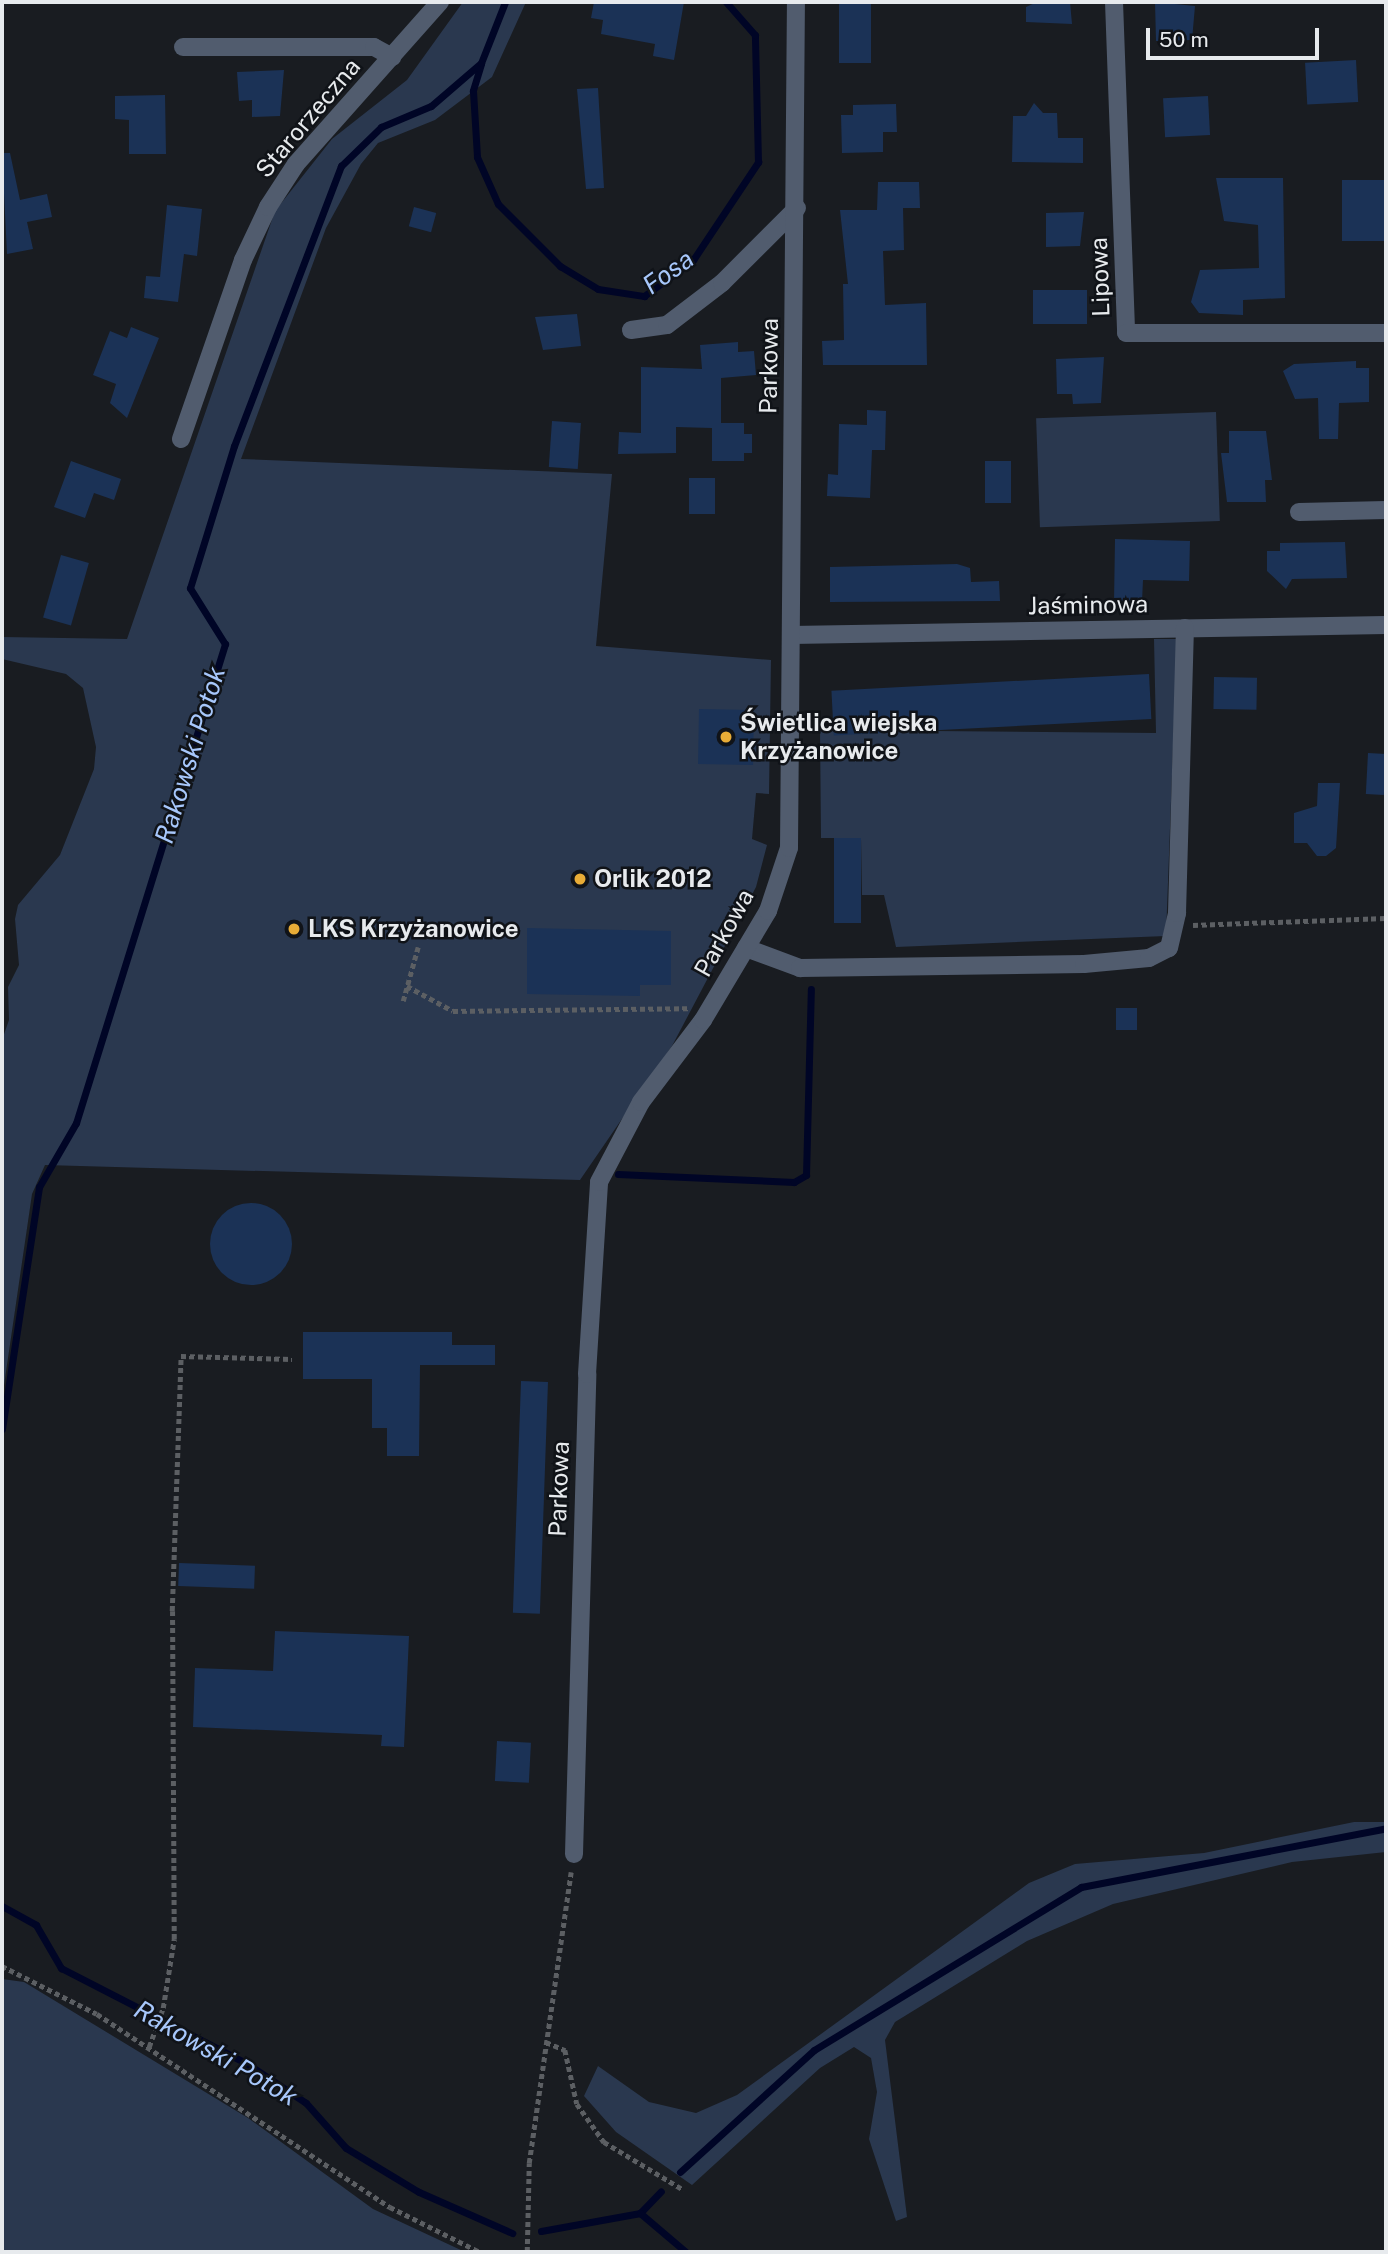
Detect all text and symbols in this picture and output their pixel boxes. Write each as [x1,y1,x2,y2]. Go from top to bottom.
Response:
scale bar [1150,14,1323,58]
text: 50 m [1159,27,1209,52]
street label: Starorzeczna [250,52,366,184]
street label: Lipowa [1084,237,1116,317]
water label: Fosa [637,243,699,301]
street label: Parkowa [754,318,784,414]
street label: Jaśminowa [1028,590,1148,620]
water label: Rakowski Potok [148,663,232,847]
place label: Świetlica wiejska Krzyżanowice [740,709,938,765]
marker: Świetlica wiejska Krzyżanowice [718,729,734,745]
place label: Orlik 2012 [594,865,712,893]
marker: Orlik 2012 [572,871,588,887]
street label: Parkowa [688,884,760,982]
place label: LKS Krzyżanowice [308,915,519,943]
marker: LKS Krzyżanowice [286,921,302,937]
street label: Parkowa [543,1441,575,1537]
water label: Rakowski Potok [129,1994,303,2112]

